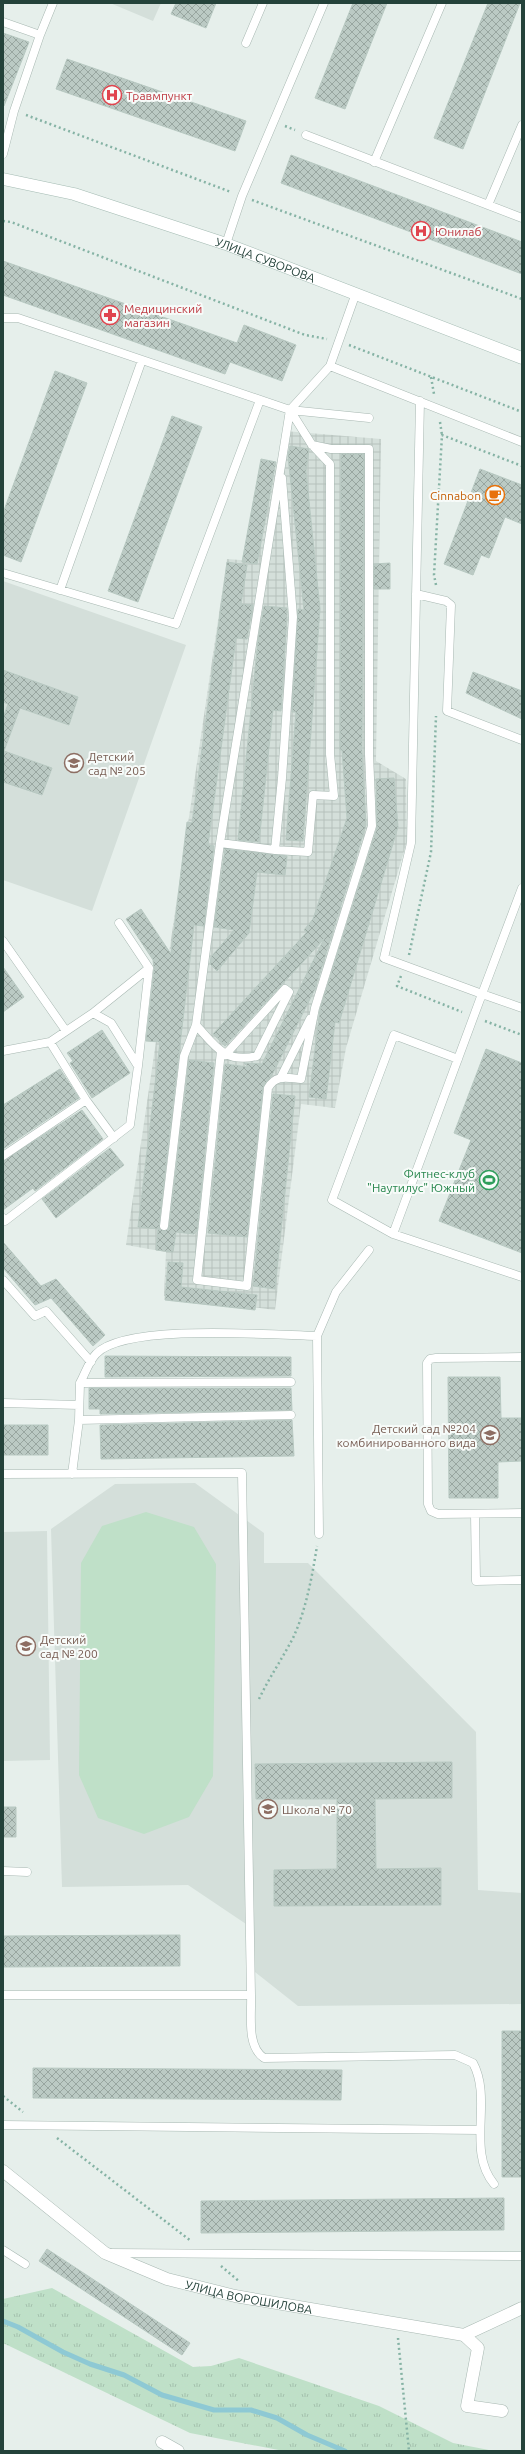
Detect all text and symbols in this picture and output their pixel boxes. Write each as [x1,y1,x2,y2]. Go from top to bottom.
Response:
hospital icon: Травмпункт [101,84,123,106]
place label: Травмпункт [126,89,193,102]
hospital icon: Юнилаб [410,220,432,242]
place label: Юнилаб [435,225,482,238]
street label: УЛИЦА СУВОРОВА [214,235,317,284]
place label: Медицинский магазин [124,302,202,329]
pharmacy icon: Медицинский магазин [99,304,121,326]
cafe icon: Cinnabon [484,484,506,506]
place label: Cinnabon [430,489,481,502]
place label: Детский сад № 205 [88,750,146,777]
school or university icon: Детский сад № 205 [63,752,85,774]
place label: Фитнес-клуб "Наутилус" Южный [367,1167,475,1194]
sports icon: Фитнес-клуб "Наутилус" Южный [478,1169,500,1191]
place label: Детский сад №204 комбинированного вида [337,1422,476,1449]
school or university icon: Детский сад №204 комбинированного вида [479,1424,501,1446]
place label: Детский сад № 200 [40,1633,98,1660]
school or university icon: Детский сад № 200 [15,1635,37,1657]
school or university icon: Школа № 70 [257,1798,279,1820]
place label: Школа № 70 [282,1803,352,1816]
street label: УЛИЦА ВОРОШИЛОВА [184,2277,314,2316]

